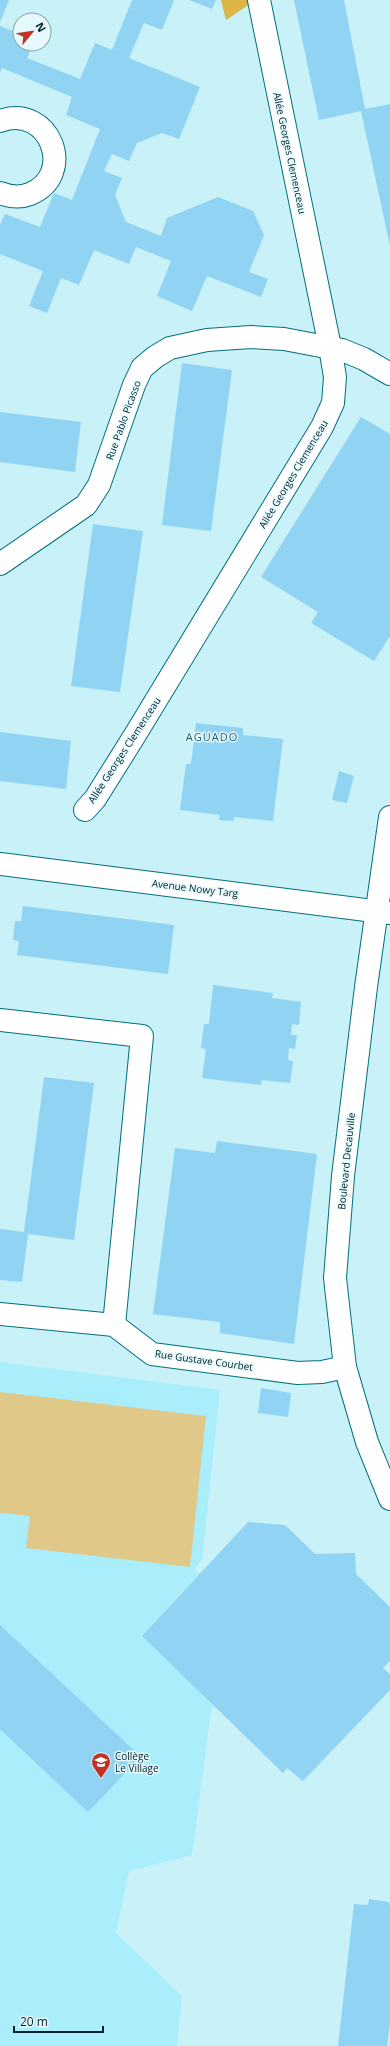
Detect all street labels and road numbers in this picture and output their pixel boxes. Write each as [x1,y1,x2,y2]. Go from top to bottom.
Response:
street label: Allée Georges Clemenceau [270,91,310,215]
street label: Rue Pablo Picasso [102,378,144,462]
street label: Allée Georges Clemenceau [255,417,331,531]
street label: Allée Georges Clemenceau [84,694,164,806]
street label: Avenue Nowy Targ [151,876,240,900]
street label: Boulevard Decauville [334,1111,358,1210]
street label: Rue Gustave Courbet [154,1346,254,1374]

